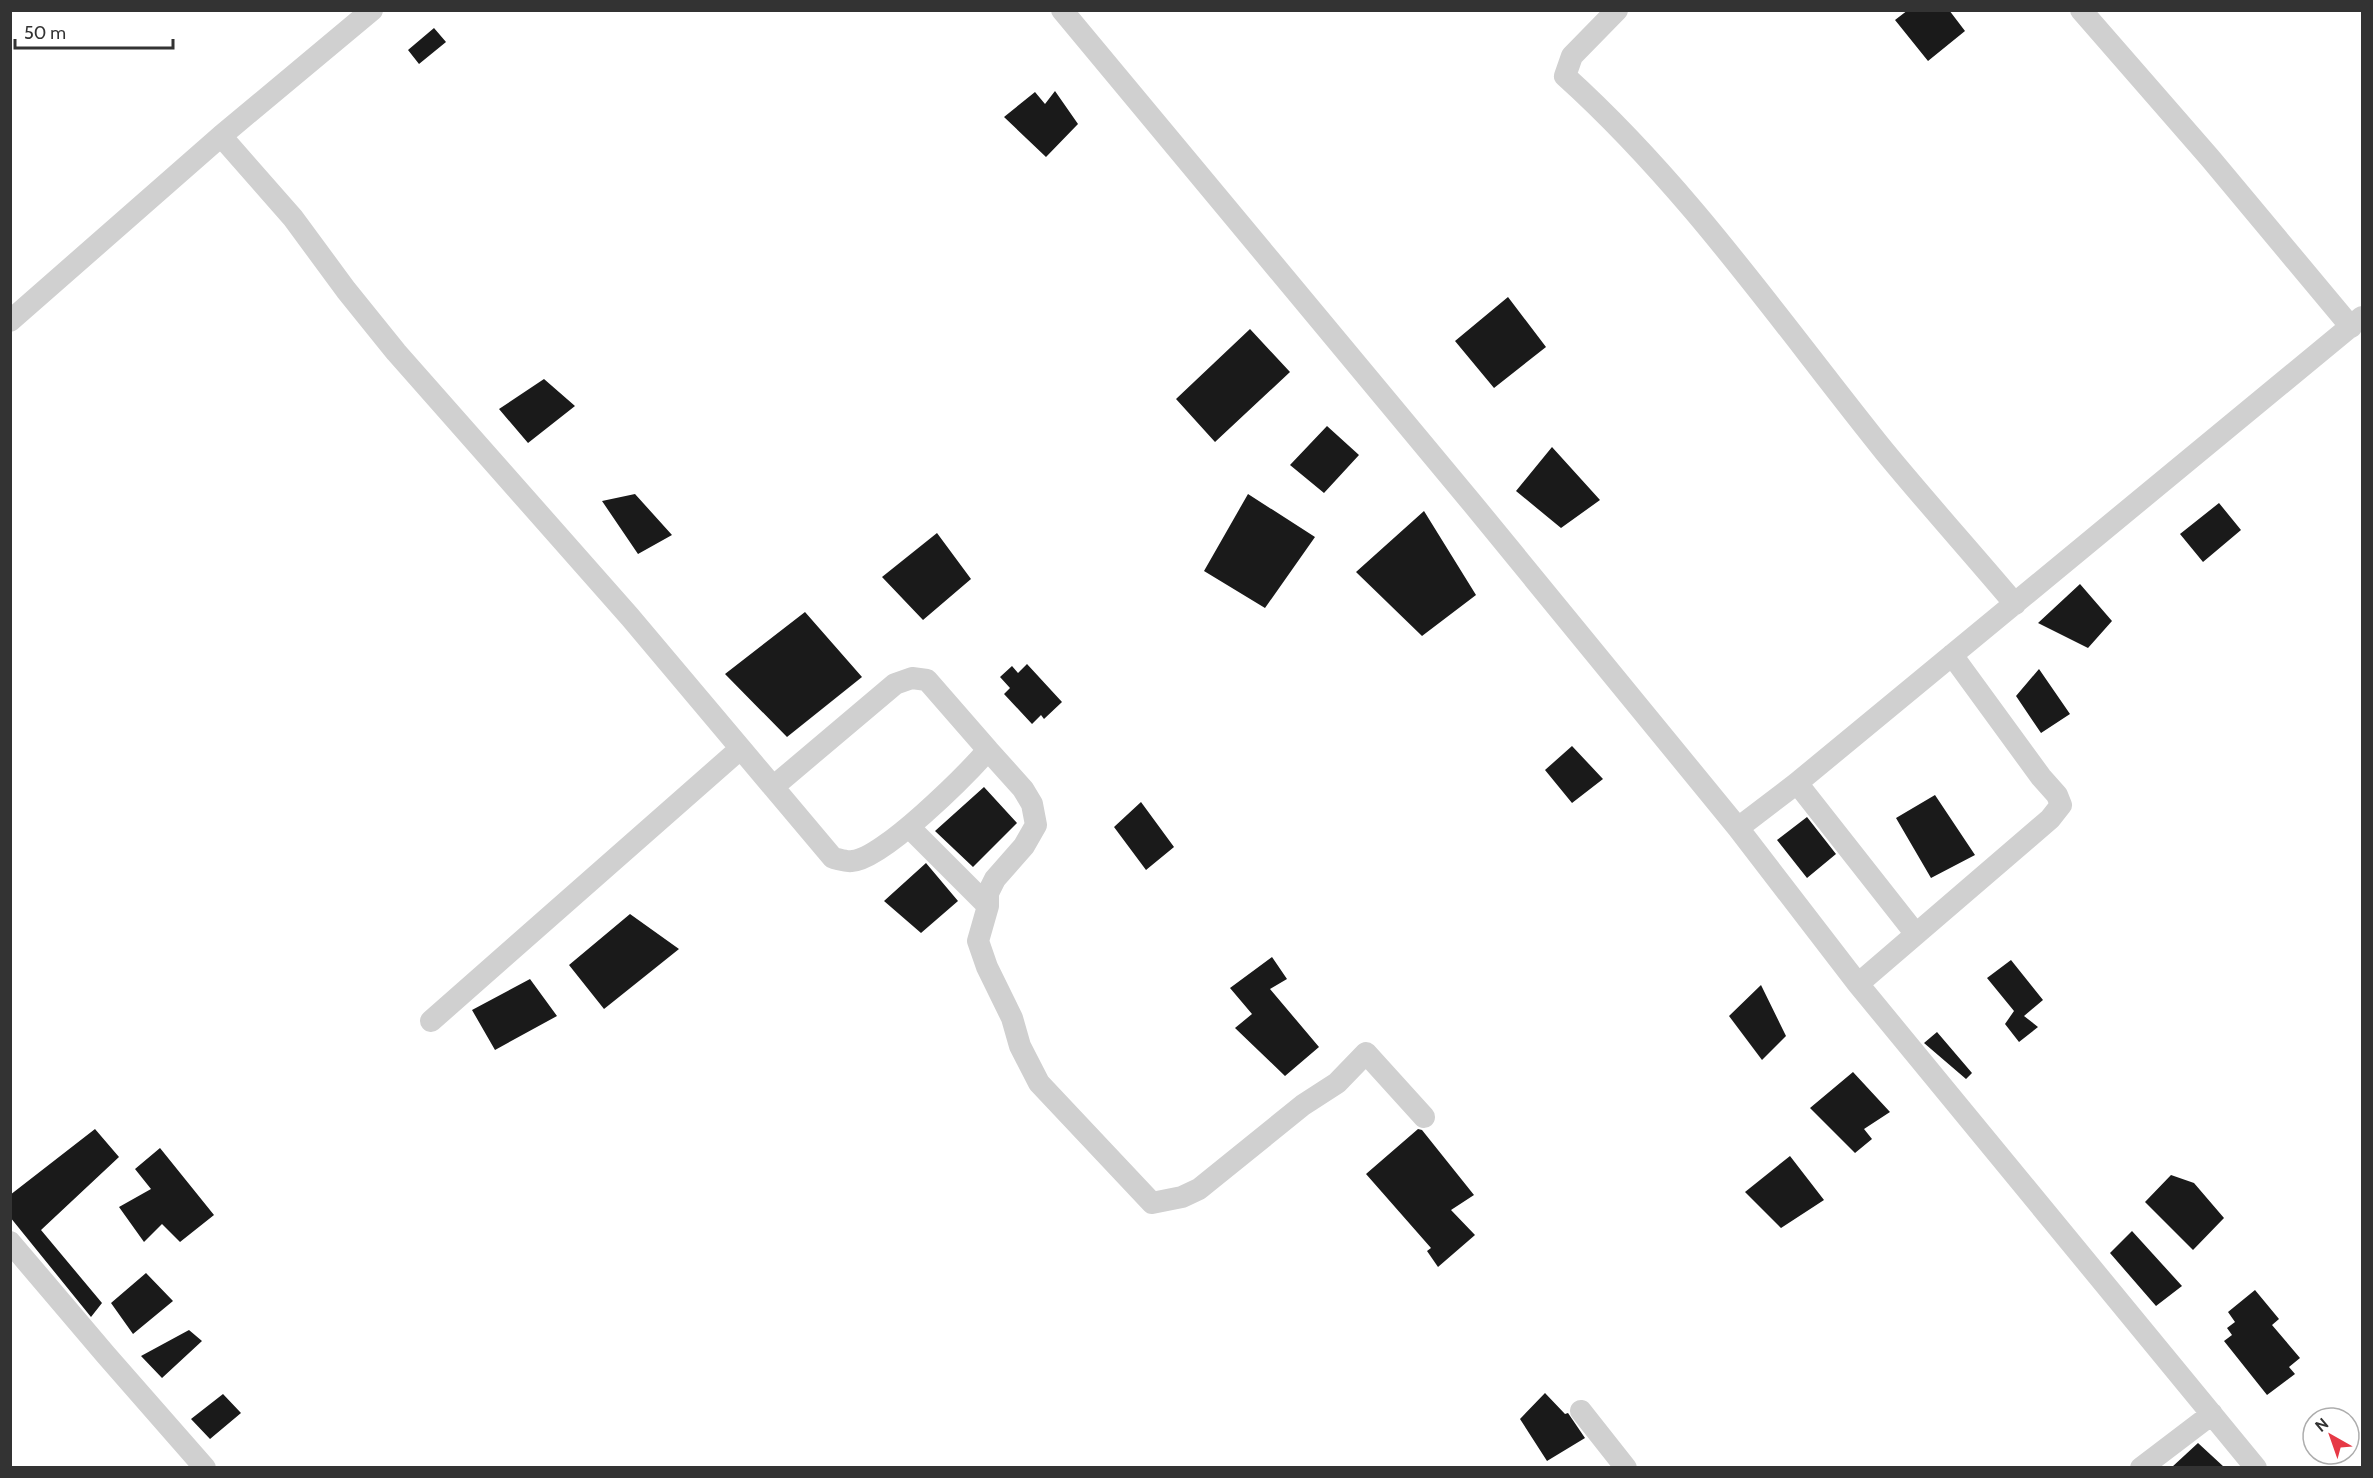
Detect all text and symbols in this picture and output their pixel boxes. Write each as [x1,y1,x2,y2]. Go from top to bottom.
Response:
scale bar [15,12,172,50]
text: 50 m [24,22,66,44]
north arrow [2301,1406,2361,1466]
text: N [2311,1414,2332,1436]

